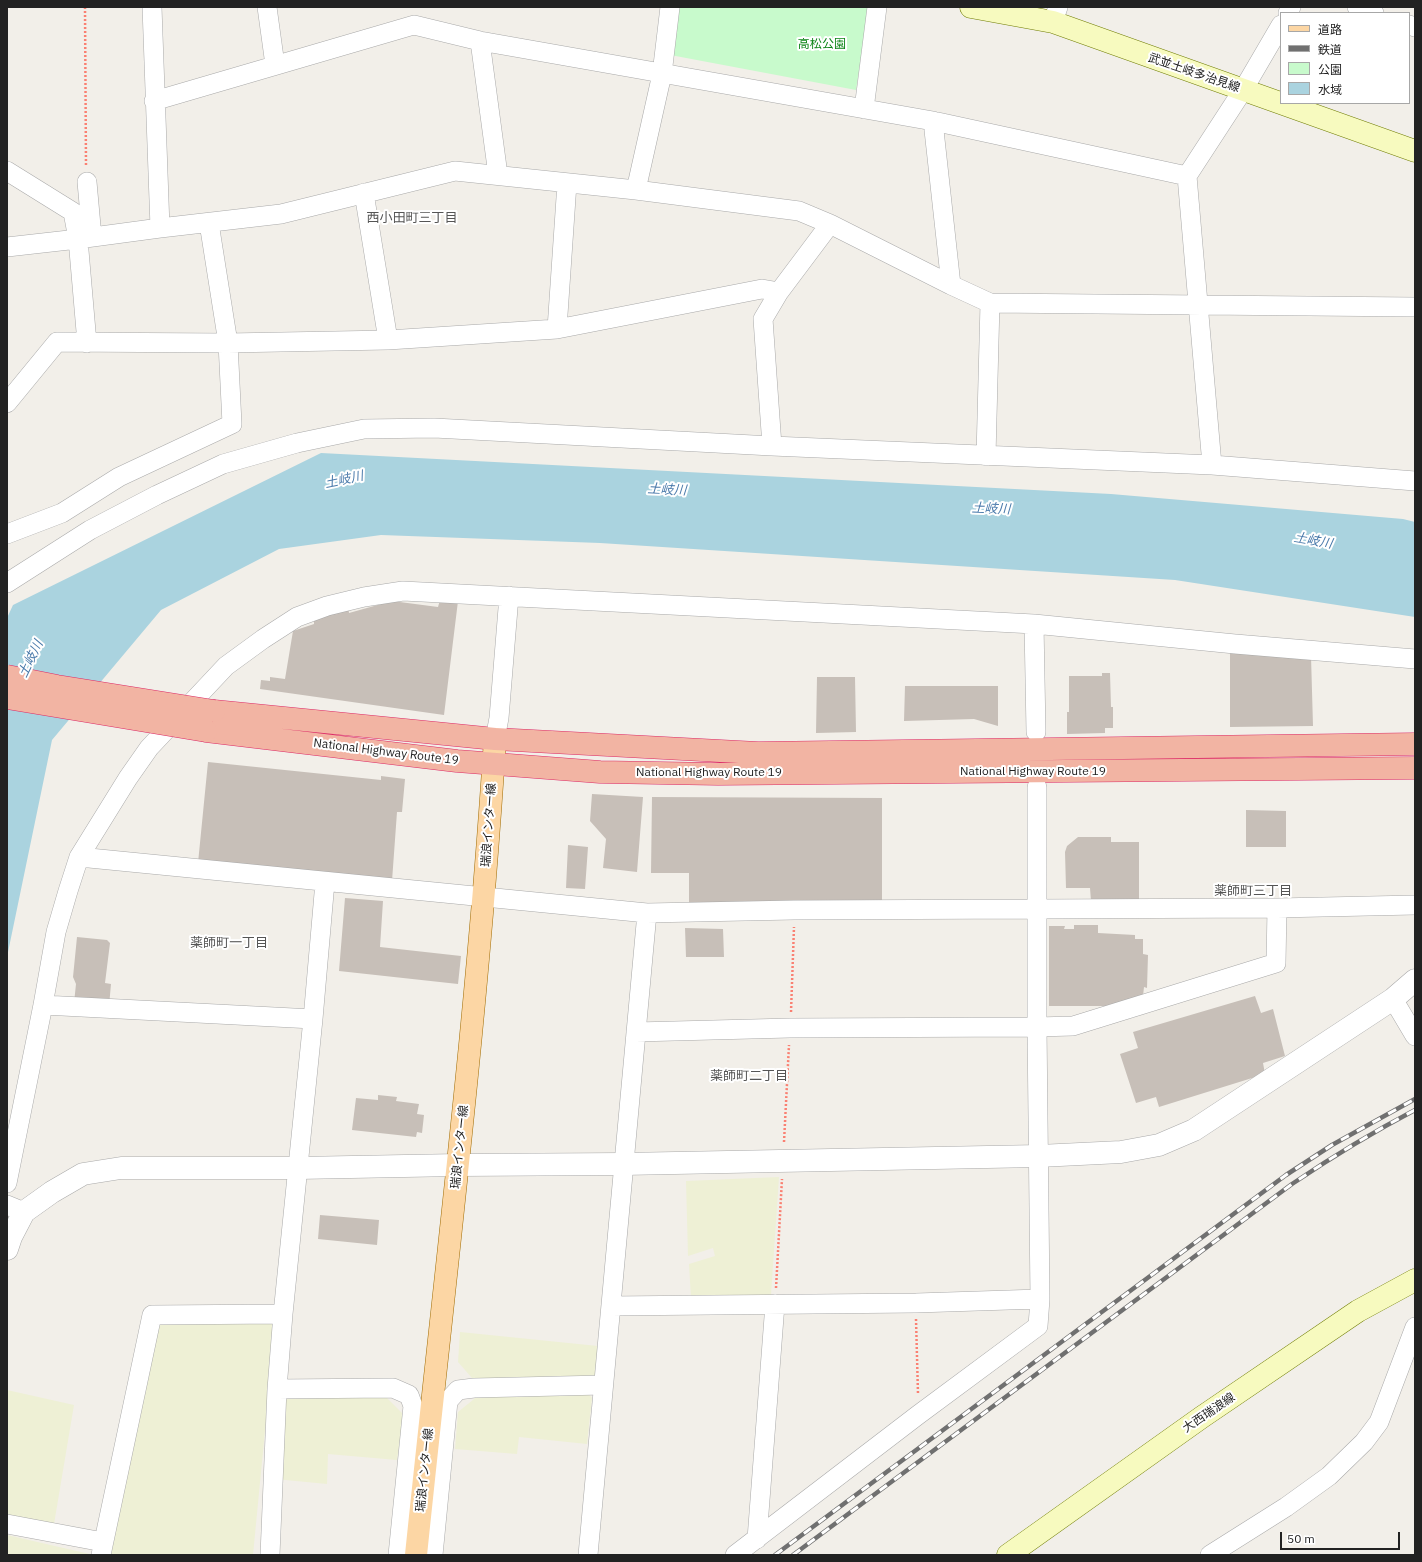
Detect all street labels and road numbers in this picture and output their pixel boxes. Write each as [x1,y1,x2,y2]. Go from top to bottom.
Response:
street label: 武並土岐多治見線 [1146,51,1242,95]
street label: National Highway Route 19 [313,736,459,768]
street label: National Highway Route 19 [960,765,1106,779]
street label: National Highway Route 19 [636,766,782,780]
street label: 瑞浪インター線 [479,783,499,867]
street label: 瑞浪インター線 [448,1104,472,1190]
street label: 大西瑞浪線 [1180,1390,1238,1436]
street label: 瑞浪インター線 [413,1427,437,1513]

